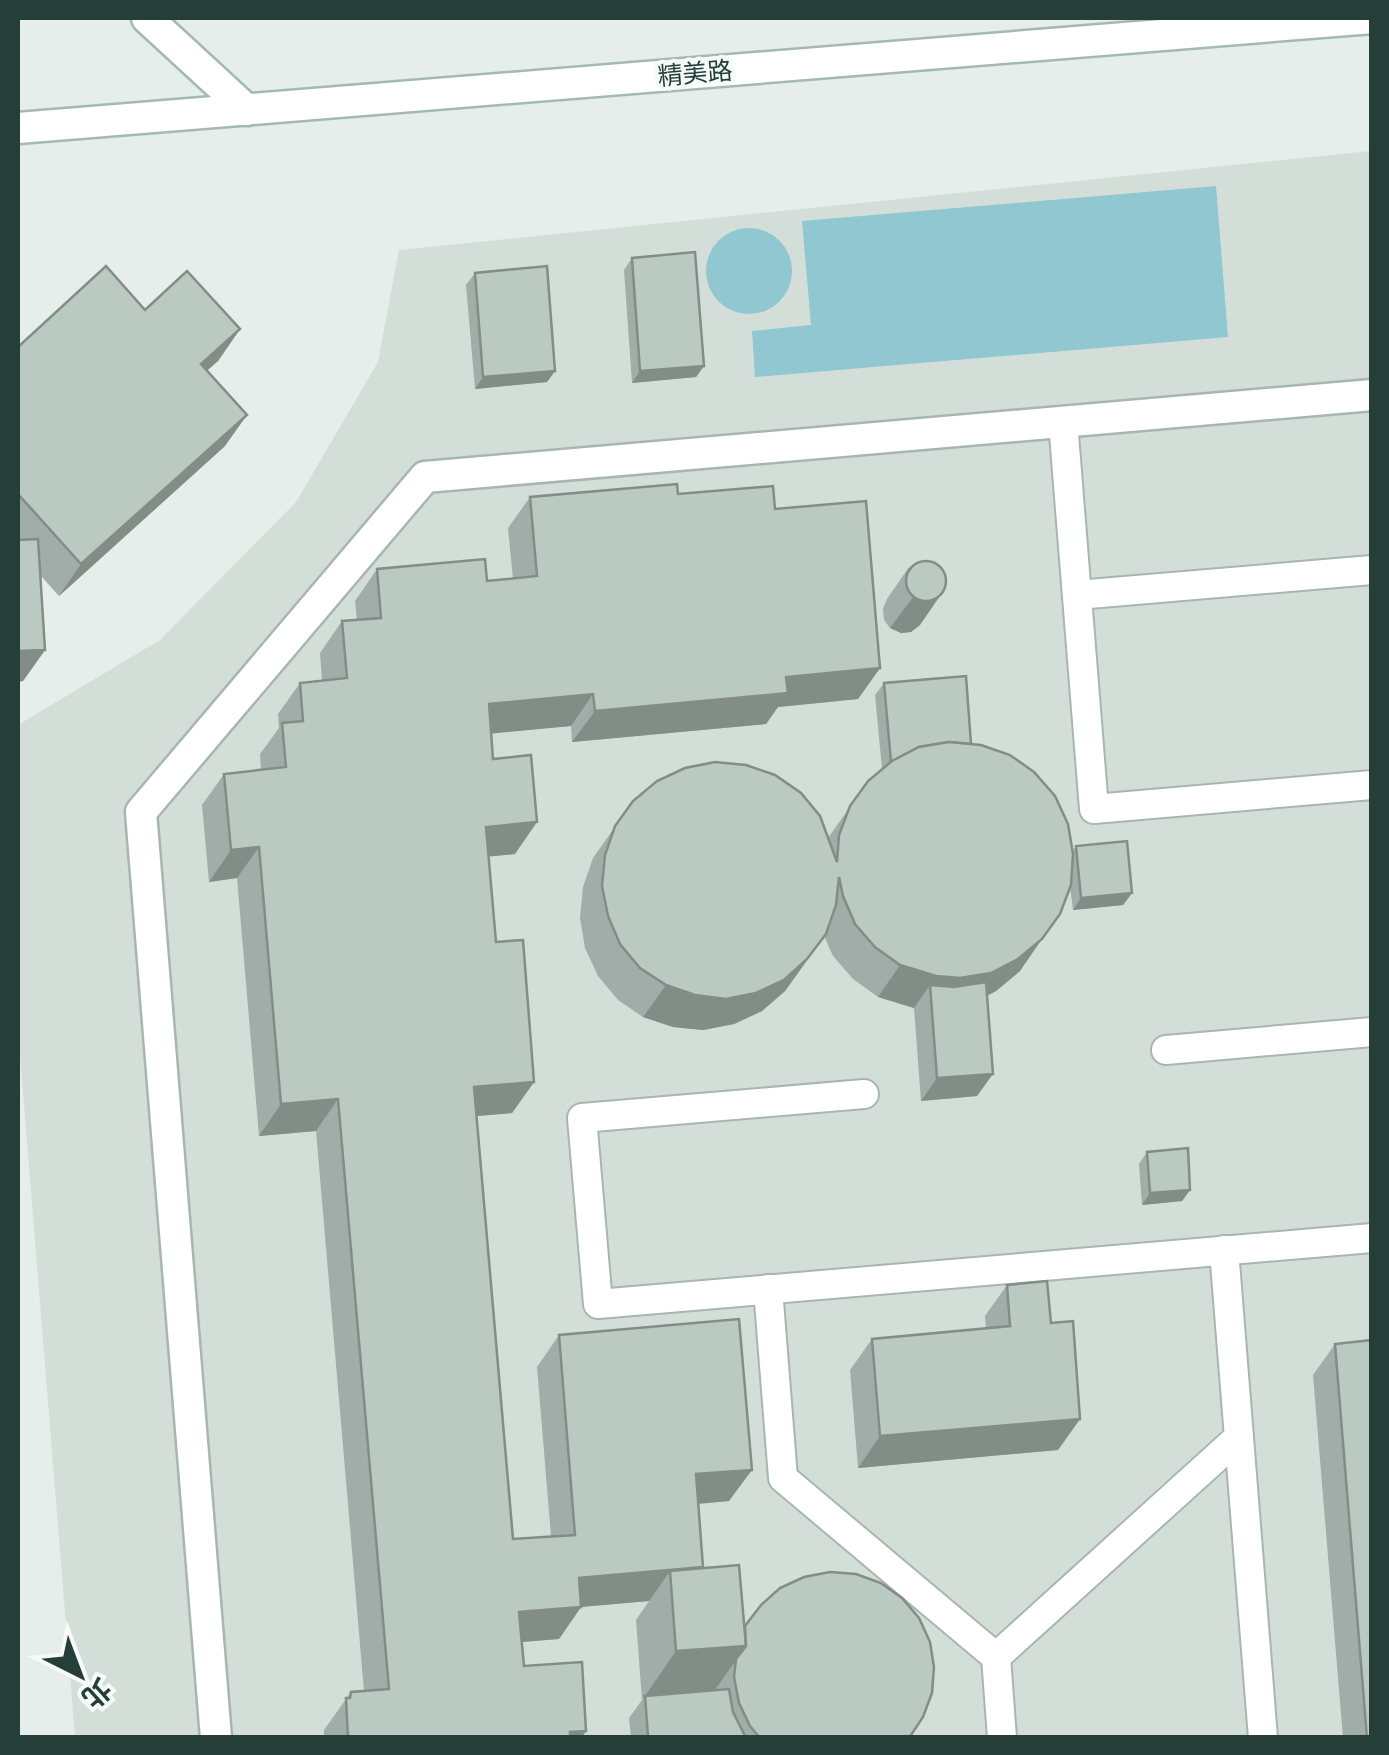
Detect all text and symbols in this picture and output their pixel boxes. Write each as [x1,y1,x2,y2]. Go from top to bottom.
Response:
street label: 精美路 [656,52,734,92]
north arrow [30,1625,130,1725]
text: 北 [74,1671,121,1718]

